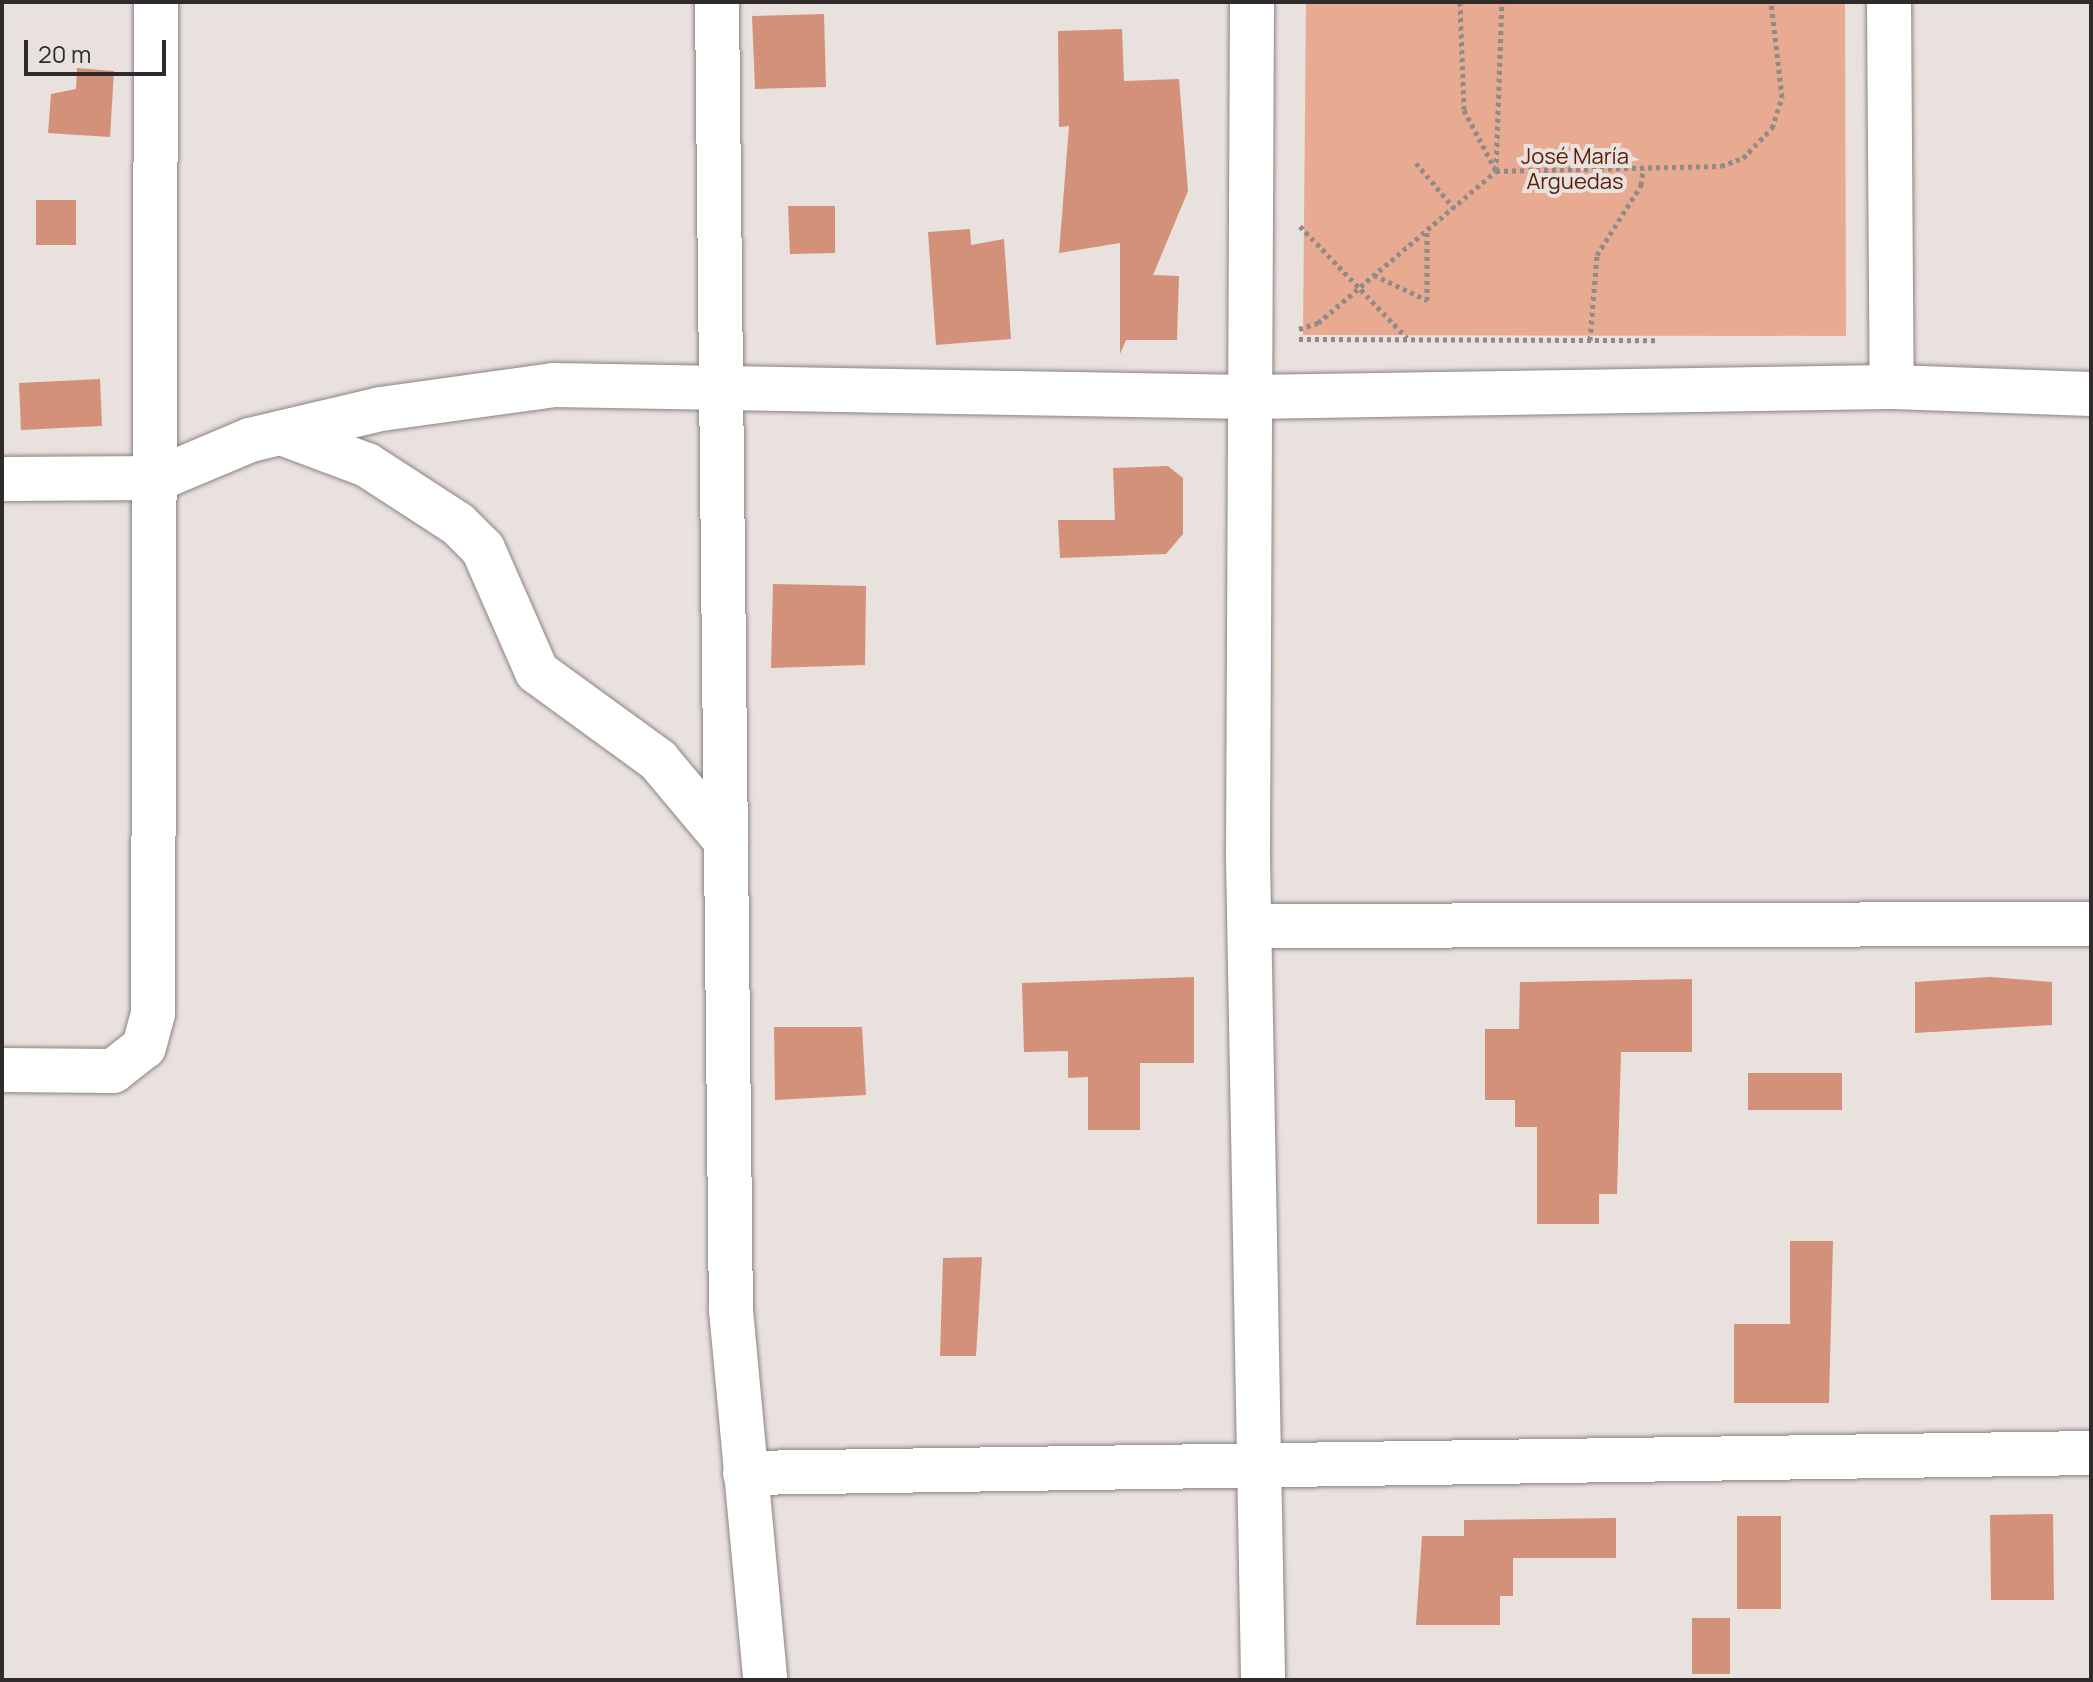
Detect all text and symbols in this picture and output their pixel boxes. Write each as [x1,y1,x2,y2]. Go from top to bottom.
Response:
scale bar [28,24,170,74]
text: 20 m [38,37,91,70]
park label: José María Arguedas [1521,143,1629,194]

